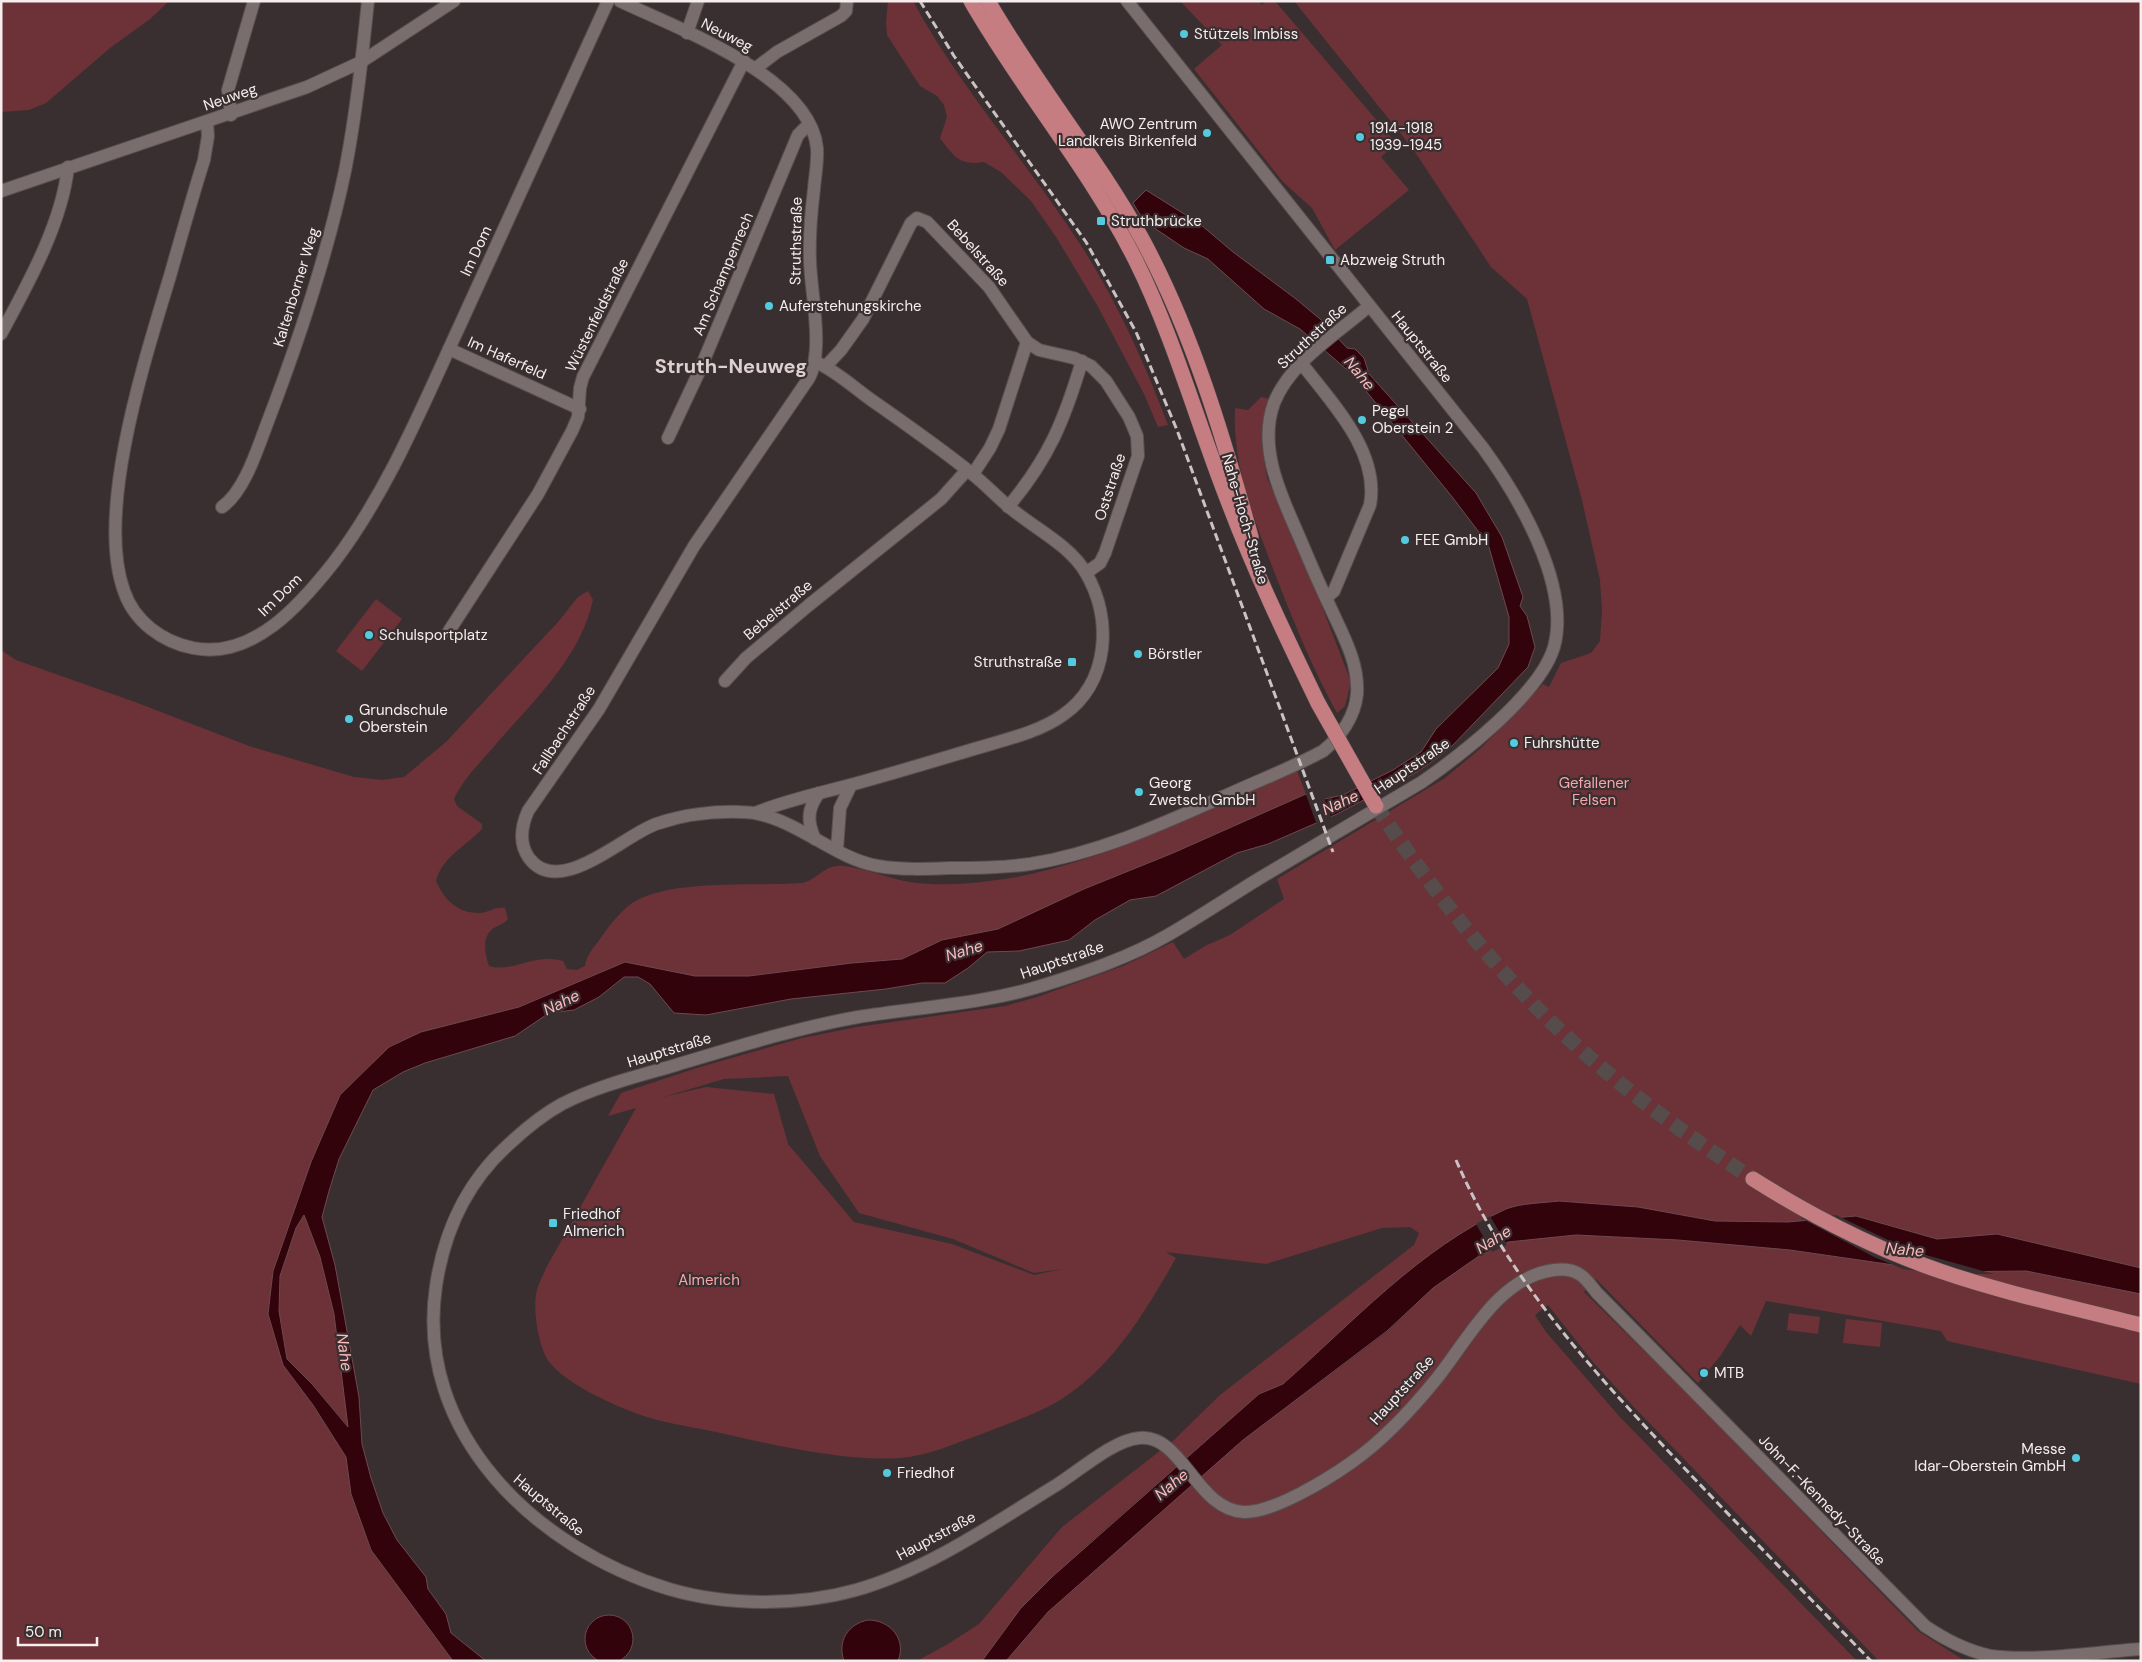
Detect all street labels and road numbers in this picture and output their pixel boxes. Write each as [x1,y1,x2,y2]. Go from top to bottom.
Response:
street label: Neuweg [698,13,756,57]
street label: Neuweg [201,79,259,115]
street label: Struthstraße [785,197,807,285]
street label: Am Schampenrech [688,209,758,339]
street label: Bebelstraße [943,215,1013,291]
street label: Im Dom [456,223,496,279]
street label: Kaltenborner Weg [268,225,324,349]
street label: Wüstenfeldstraße [561,255,633,375]
street label: Struthstraße [1273,299,1351,373]
street label: Hauptstraße [1387,307,1457,387]
street label: Im Haferfeld [464,332,550,384]
street label: Oststraße [1090,451,1130,523]
street label: Nahe-Hoch-Straße [1217,451,1273,587]
street label: Im Dom [254,569,306,621]
street label: Bebelstraße [739,575,817,645]
street label: Fallbachstraße [528,682,600,778]
street label: Hauptstraße [1370,733,1454,799]
street label: Hauptstraße [1018,936,1106,984]
street label: Hauptstraße [624,1028,714,1072]
street label: Hauptstraße [1365,1351,1439,1429]
street label: John-F.-Kennedy-Straße [1754,1430,1890,1570]
street label: Hauptstraße [509,1469,589,1541]
street label: Hauptstraße [893,1507,979,1565]

